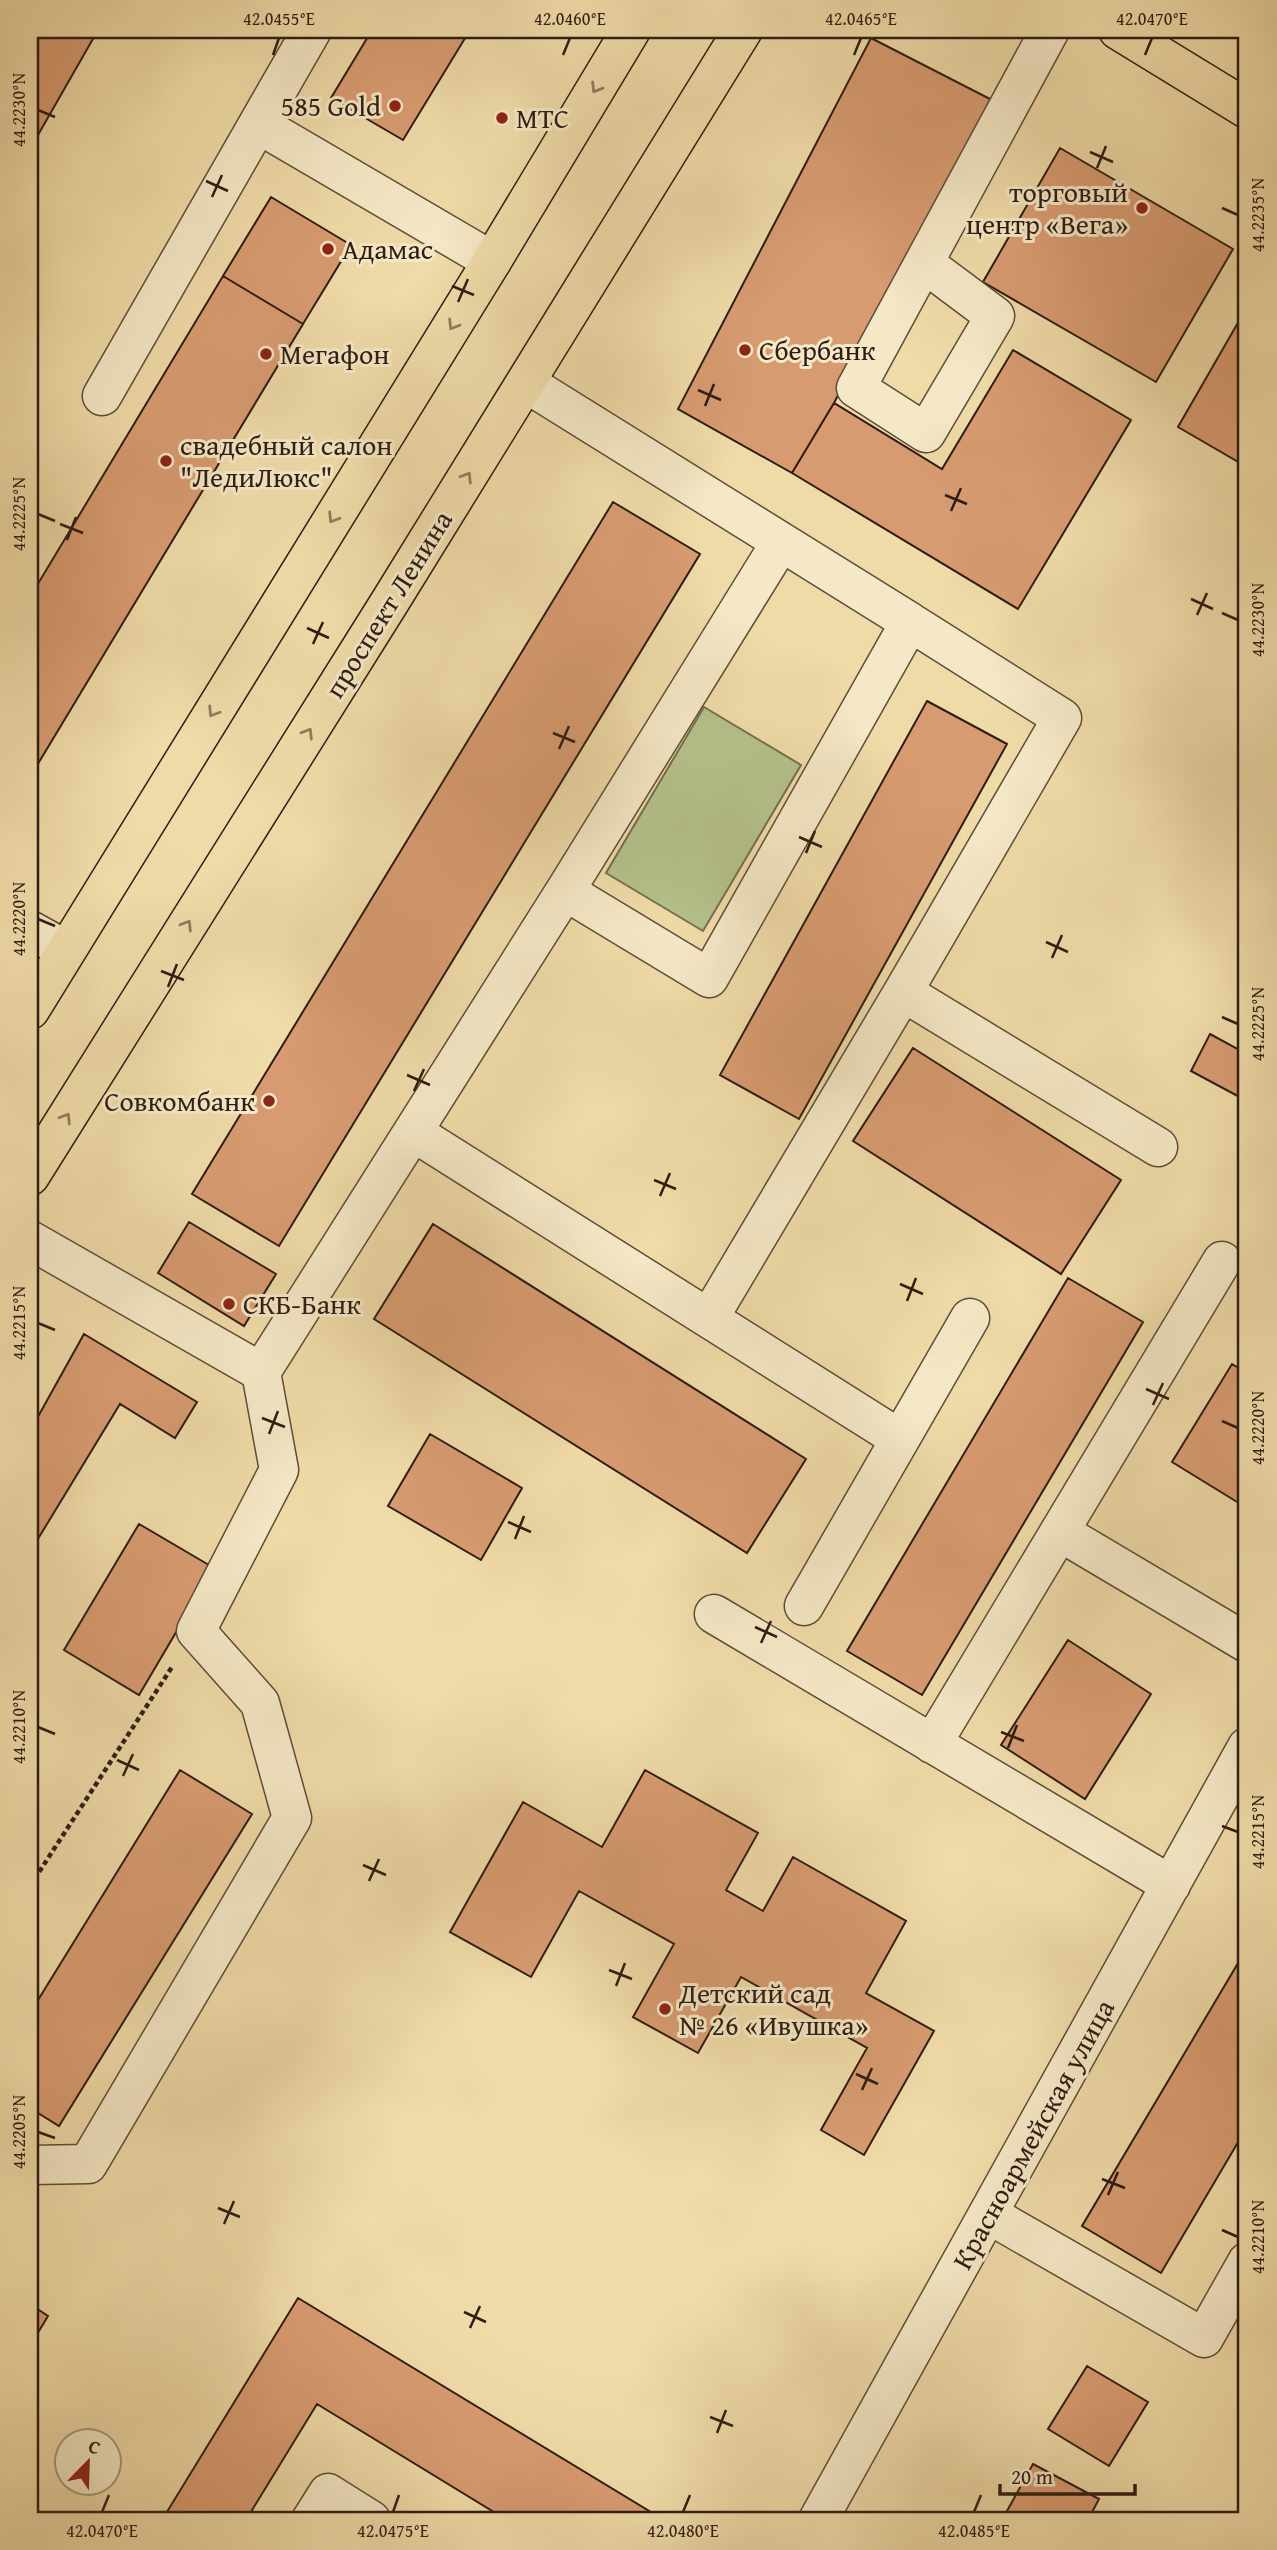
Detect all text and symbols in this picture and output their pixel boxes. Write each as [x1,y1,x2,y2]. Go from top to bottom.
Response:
text: 42.0455°E [243,5,315,32]
text: 42.0460°E [534,5,606,32]
text: 42.0465°E [825,5,897,32]
text: 42.0470°E [1116,5,1188,32]
text: 44.2230°N [5,72,32,147]
one-way arrow [591,81,604,94]
place label: 585 Gold [281,85,381,126]
place label: МТС [516,97,569,138]
marker: 585 Gold [387,98,403,114]
marker: МТС [494,110,510,126]
place label: торговый центр «Вега» [966,171,1128,244]
text: 44.2235°N [1244,177,1271,252]
marker: торговый центр «Вега» [1134,200,1150,216]
place label: Адамас [342,228,433,269]
marker: Адамас [320,241,336,257]
one-way arrow [448,317,461,330]
place label: Сбербанк [759,329,876,370]
place label: Мегафон [280,333,390,374]
marker: Сбербанк [737,342,753,358]
marker: Мегафон [258,346,274,362]
place label: свадебный салон "ЛедиЛюкс" [180,424,392,497]
marker: свадебный салон "ЛедиЛюкс" [158,453,174,469]
one-way arrow [459,472,472,485]
text: 44.2225°N [5,476,32,551]
street label: проспект Ленина [313,501,462,705]
one-way arrow [328,511,341,524]
text: 44.2230°N [1244,582,1271,657]
one-way arrow [209,704,222,717]
one-way arrow [300,727,313,740]
text: 44.2220°N [5,881,32,956]
one-way arrow [179,920,192,933]
text: 44.2225°N [1244,986,1271,1061]
place label: Совкомбанк [104,1080,255,1121]
marker: Совкомбанк [261,1093,277,1109]
one-way arrow [58,1112,71,1125]
place label: СКБ-Банк [243,1283,361,1324]
text: 44.2215°N [5,1285,32,1360]
marker: СКБ-Банк [221,1296,237,1312]
text: 44.2220°N [1244,1390,1271,1465]
text: 44.2210°N [5,1689,32,1764]
text: 44.2215°N [1244,1794,1271,1869]
place label: Детский сад № 26 «Ивушка» [678,1972,868,2045]
street label: Красноармейская улица [941,1991,1124,2276]
marker: Детский сад № 26 «Ивушка» [657,2001,673,2017]
text: 44.2205°N [5,2094,32,2169]
text: 44.2210°N [1244,2199,1271,2274]
north arrow [52,2428,122,2498]
text: С [84,2431,105,2461]
scale bar [1000,2452,1135,2496]
text: 20 m [1011,2461,1053,2492]
text: 42.0470°E [66,2517,138,2544]
text: 42.0475°E [357,2517,429,2544]
text: 42.0480°E [647,2517,719,2544]
text: 42.0485°E [938,2517,1010,2544]

